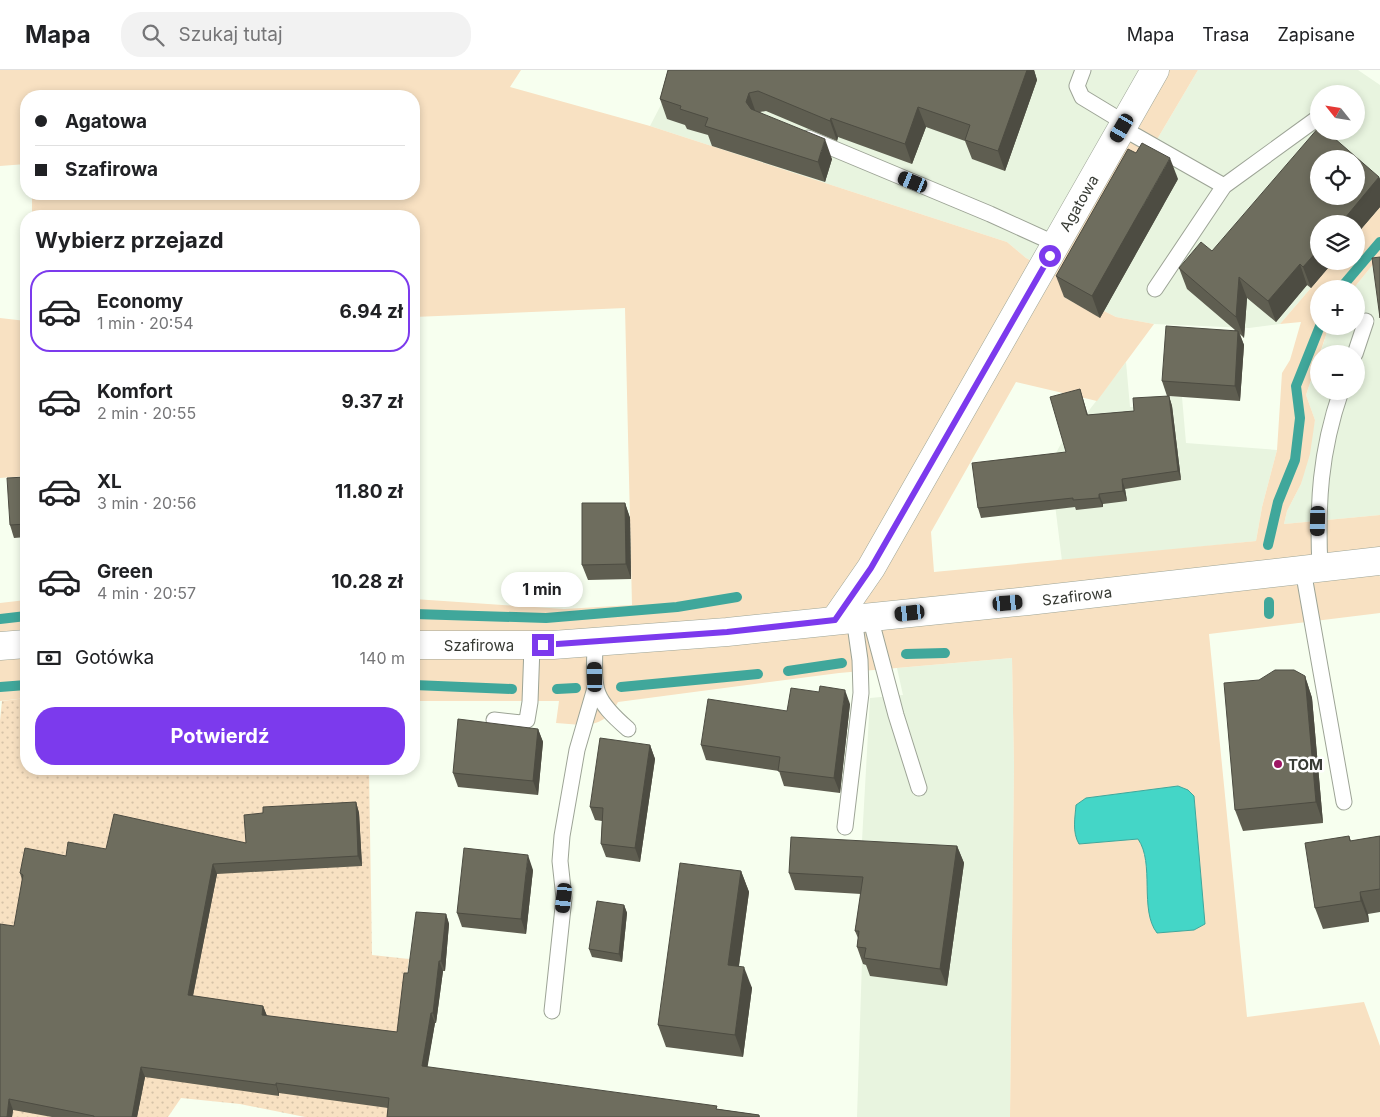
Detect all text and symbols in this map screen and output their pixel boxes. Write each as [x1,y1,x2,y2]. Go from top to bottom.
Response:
search box [121,12,471,57]
text: Mapa [25,20,91,49]
icon: search [139,21,167,49]
text: Szukaj tutaj [179,23,283,46]
text: Mapa [1127,24,1174,45]
text: Trasa [1202,24,1249,45]
text: Zapisane [1277,24,1355,45]
north arrow [1310,85,1365,140]
map controls [1310,85,1365,400]
text: Agatowa [65,110,147,133]
car [1108,111,1135,145]
button: locate [1310,150,1365,205]
text: Szafirowa [65,158,158,181]
car [896,169,929,195]
street label: Agatowa [1055,171,1103,235]
button: layers [1310,215,1365,270]
text: Wybierz przejazd [35,227,224,253]
route start [1039,245,1061,267]
button: + [1310,280,1365,335]
icon: car [37,289,82,334]
text: Economy [97,290,183,313]
text: 6.94 zł [339,300,403,323]
text: 1 min · 20:54 [97,313,193,333]
button: − [1310,345,1365,400]
icon: car [37,379,82,424]
text: Komfort [97,380,173,403]
text: 9.37 zł [341,390,403,413]
text: 2 min · 20:55 [97,403,196,423]
icon: car [37,469,82,514]
text: XL [97,470,122,493]
text: 11.80 zł [335,480,403,503]
text: 3 min · 20:56 [97,493,196,513]
car [1310,506,1325,536]
icon: car [37,559,82,604]
text: Green [97,560,153,583]
text: 10.28 zł [331,570,403,593]
callout: 1 min [502,572,584,608]
text: 1 min [522,579,562,599]
street label: Szafirowa [1041,582,1113,610]
text: 4 min · 20:57 [97,583,196,603]
car [992,594,1023,612]
car [894,604,925,622]
route end [532,634,554,656]
street label: Szafirowa [444,636,514,655]
icon: cash [35,644,63,672]
text: Gotówka [75,646,154,669]
text: 140 m [360,648,405,668]
car [587,662,602,692]
button: Potwierdź [35,707,405,765]
place label: TOM [1288,755,1323,774]
marker: TOM [1272,758,1284,770]
car [554,882,573,914]

